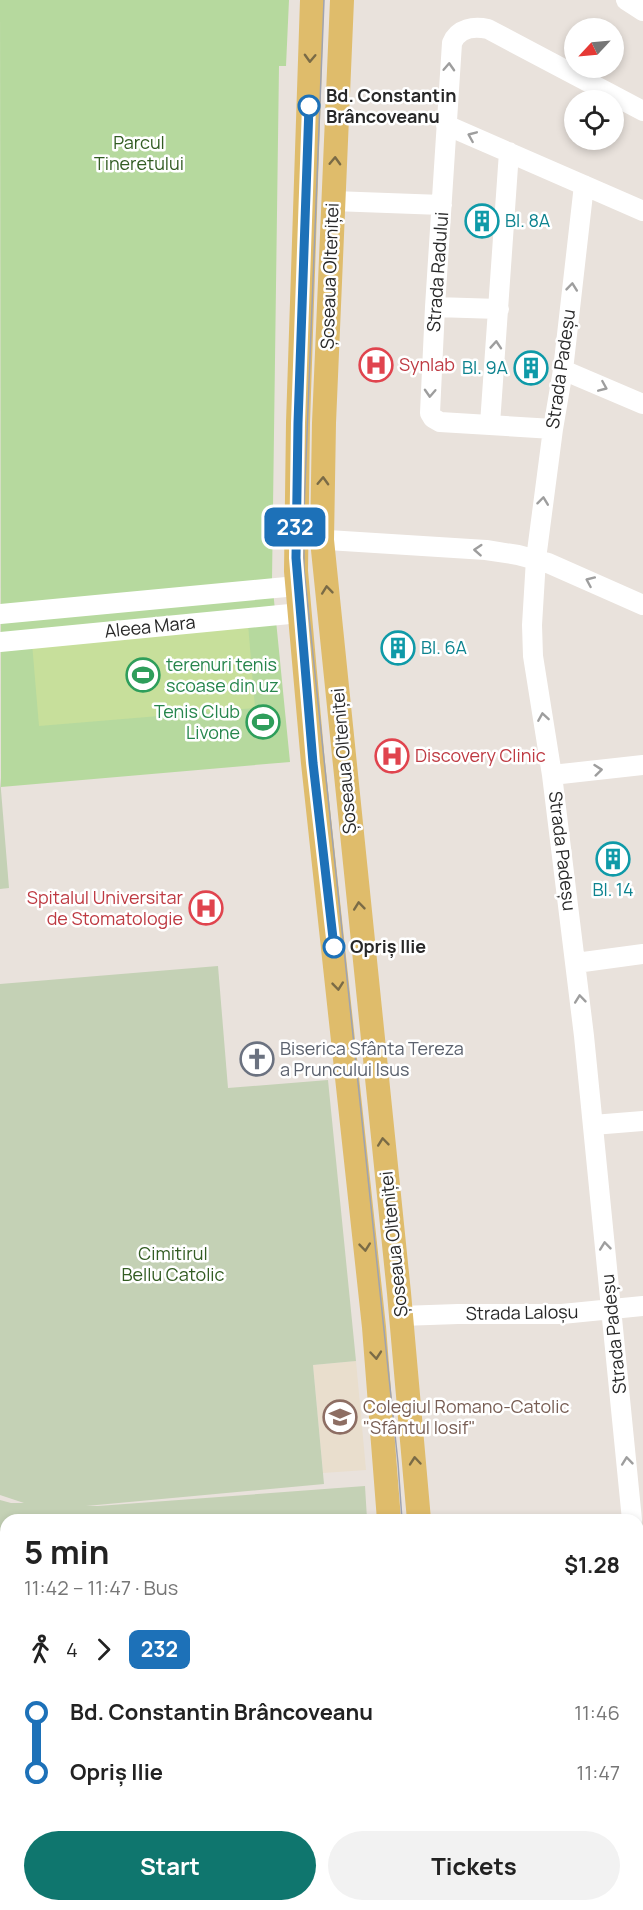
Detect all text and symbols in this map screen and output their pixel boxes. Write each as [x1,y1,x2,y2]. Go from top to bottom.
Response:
north arrow [564,18,624,78]
map controls [564,18,624,150]
one-way arrow [304,54,317,63]
one-way arrow [443,62,456,71]
place label: Bd. Constantin Brâncoveanu [326,83,456,128]
button: locate [564,90,624,150]
marker: Bd. Constantin Brâncoveanu [298,95,320,117]
park label: Parcul Tineretului [94,130,184,175]
one-way arrow [468,132,479,144]
one-way arrow [328,156,341,165]
street label: Șoseaua Olteniței [314,202,344,350]
building icon: Bl. 8A [464,203,500,239]
place label: Bl. 8A [505,208,551,232]
street label: Strada Radului [421,211,453,333]
one-way arrow [566,282,578,291]
street label: Strada Padeșu [540,308,580,430]
one-way arrow [489,341,502,350]
hospital icon: Synlab [358,347,394,383]
building icon: Bl. 9A [513,350,549,386]
place label: Synlab [399,352,455,376]
place label: Bl. 9A [462,355,509,379]
one-way arrow [597,380,608,392]
one-way arrow [424,388,437,397]
one-way arrow [316,477,329,486]
one-way arrow [537,496,549,505]
line badge: 232 [260,508,330,546]
text: 232 [276,513,314,541]
one-way arrow [473,543,482,556]
one-way arrow [585,577,596,589]
one-way arrow [321,585,333,595]
street label: Aleea Mara [103,609,197,643]
building icon: Bl. 6A [380,630,416,666]
place label: Bl. 6A [421,635,468,659]
place label: terenuri tenis scoase din uz [166,652,279,697]
sports icon: terenuri tenis scoase din uz [125,657,161,693]
street label: Șoseaua Olteniței [325,687,361,835]
place label: Tenis Club Livone [154,699,240,744]
sports icon: Tenis Club Livone [245,704,281,740]
one-way arrow [537,712,550,722]
hospital icon: Discovery Clinic [374,738,410,774]
place label: Discovery Clinic [415,743,546,767]
one-way arrow [593,764,602,777]
street label: Strada Padeșu [544,790,582,912]
building icon: Bl. 14 [595,841,631,877]
place label: Bl. 14 [592,877,634,901]
place label: Spitalul Universitar de Stomatologie [27,885,184,930]
hospital icon: Spitalul Universitar de Stomatologie [188,890,224,926]
one-way arrow [353,901,365,911]
place label: Opriș Ilie [350,934,426,958]
marker: Opriș Ilie [323,936,345,958]
one-way arrow [331,981,344,991]
one-way arrow [574,995,587,1004]
place label: Biserica Sfânta Tereza a Pruncului Isus [280,1036,464,1081]
church icon: Biserica Sfânta Tereza a Pruncului Isus [239,1041,275,1077]
one-way arrow [377,1137,390,1146]
street label: Șoseaua Olteniței [373,1170,413,1318]
park label: Cimitirul Bellu Catolic [122,1241,225,1286]
one-way arrow [599,1242,612,1251]
one-way arrow [359,1243,371,1252]
street label: Strada Padeșu [595,1273,631,1395]
street label: Strada Laloșu [465,1299,579,1325]
one-way arrow [369,1350,382,1360]
place label: Colegiul Romano-Catolic "Sfântul Iosif" [363,1394,569,1439]
school or university icon: Colegiul Romano-Catolic "Sfântul Iosif" [322,1399,358,1435]
one-way arrow [409,1457,422,1466]
one-way arrow [621,1457,634,1466]
text: 5 min [24,1529,110,1574]
text: $1.28 [564,1550,620,1580]
text: 11:42 – 11:47 · Bus [24,1574,178,1601]
icon: walk [24,1633,57,1666]
icon: forward [87,1633,120,1666]
text: 232 [141,1635,178,1663]
text: 4 [66,1636,78,1663]
text: Bd. Constantin Brâncoveanu [70,1697,373,1727]
text: 11:46 [574,1699,620,1726]
text: Opriș Ilie [70,1757,163,1787]
text: 11:47 [577,1759,620,1786]
button: Start [24,1831,316,1900]
button: Tickets [328,1831,620,1900]

